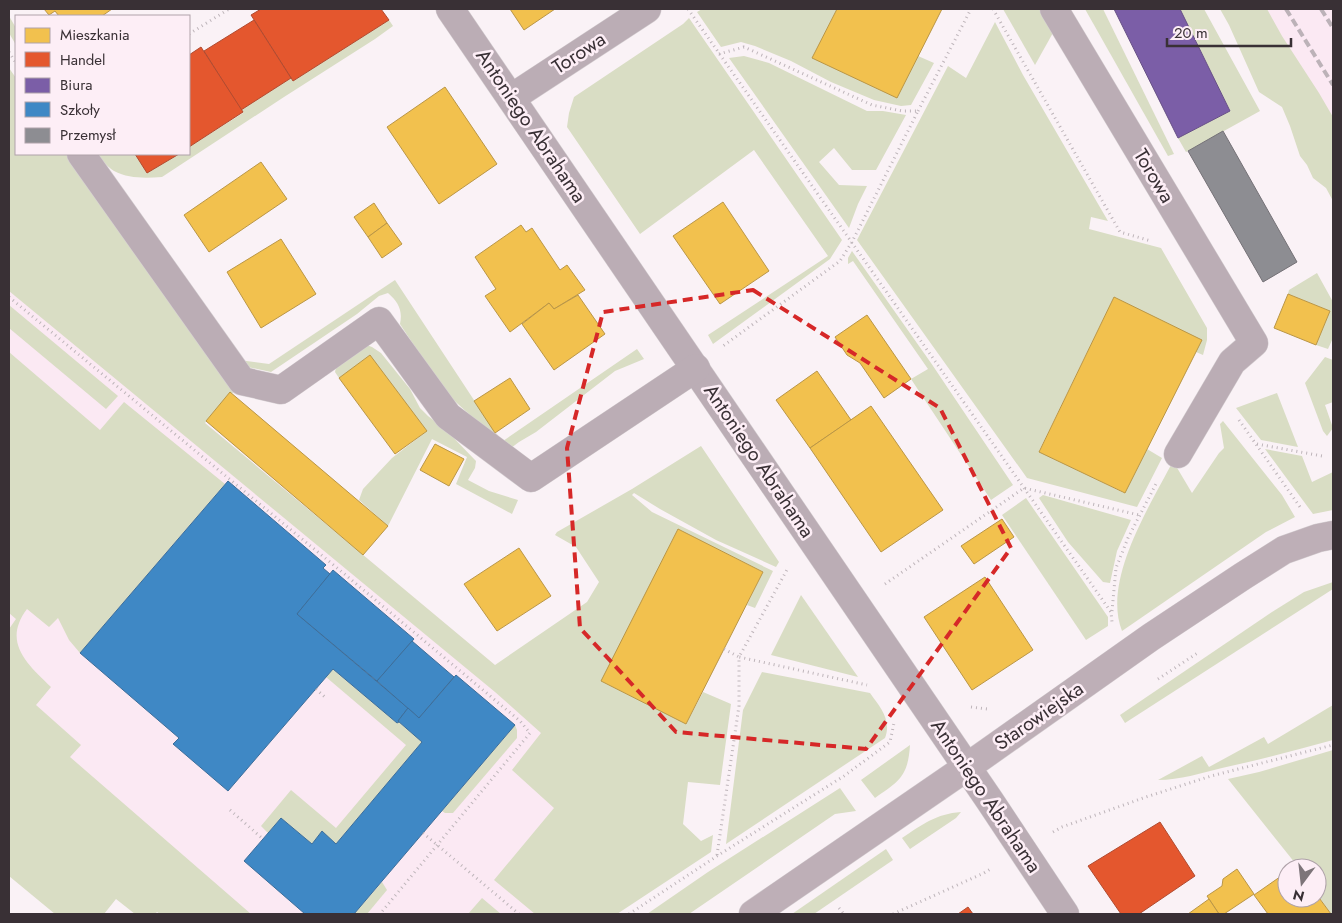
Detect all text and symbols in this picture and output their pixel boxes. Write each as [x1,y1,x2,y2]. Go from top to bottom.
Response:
legend [15,15,190,155]
scale bar [1167,15,1291,47]
text: 20 m [1174,22,1208,44]
text: Mieszkania [60,24,130,46]
street label: Torowa [547,25,611,81]
street label: Antoniego Abrahama [469,43,593,209]
text: Handel [60,49,106,71]
text: Biura [60,74,93,96]
text: Szkoły [60,99,100,121]
text: Przemysł [60,124,116,146]
street label: Torowa [1126,143,1182,209]
street label: Antoniego Abrahama [697,378,821,544]
street label: Starowiejska [988,675,1090,757]
street label: Antoniego Abrahama [924,713,1048,879]
north arrow [1277,858,1327,908]
text: N [1291,884,1307,907]

